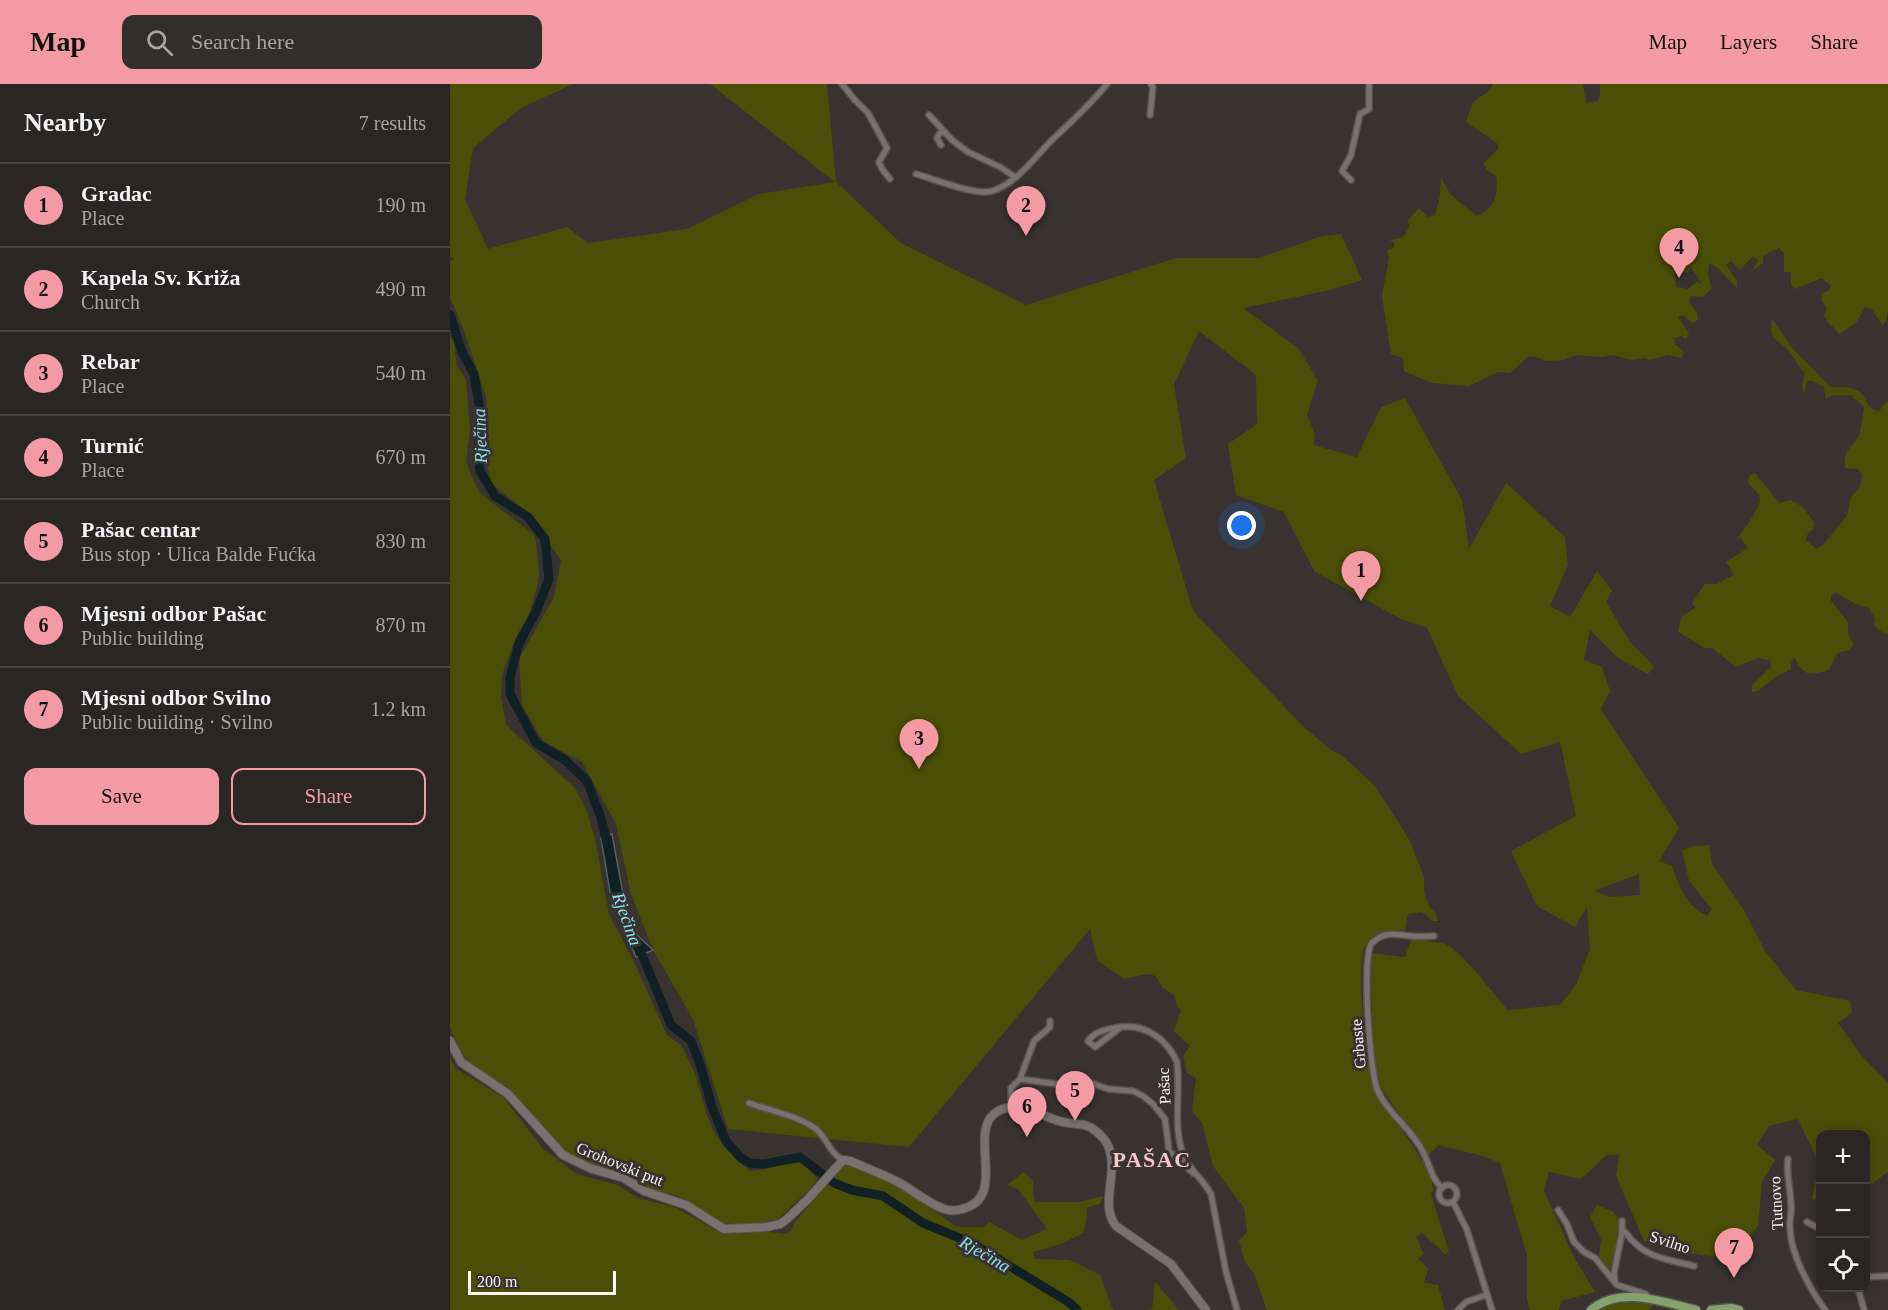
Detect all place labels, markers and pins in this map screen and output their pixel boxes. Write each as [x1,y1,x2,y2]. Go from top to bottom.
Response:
pin: 2 [1006,186,1046,236]
pin: 4 [1660,228,1698,278]
pin: 1 [1342,552,1380,601]
pin: 3 [900,720,938,769]
pin: 5 [1056,1072,1094,1121]
pin: 6 [1008,1088,1046,1137]
pin: 7 [1714,1228,1754,1278]

